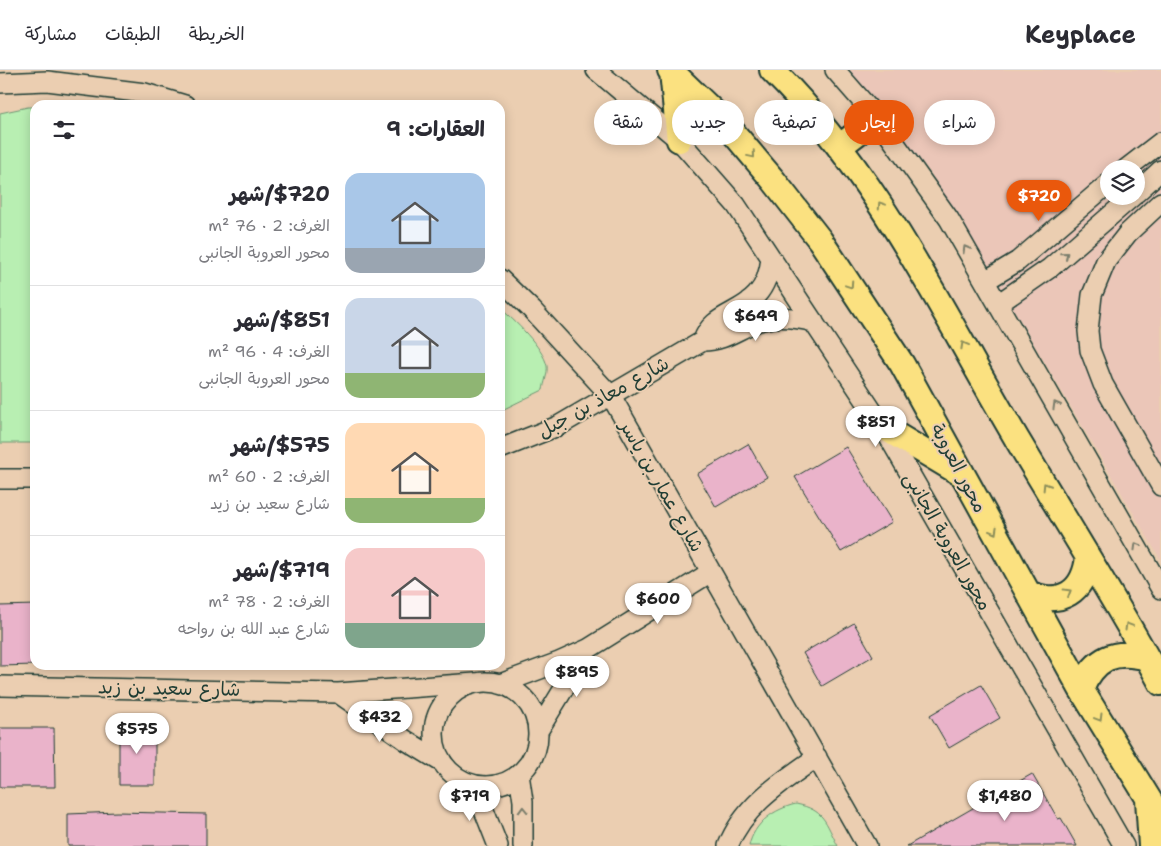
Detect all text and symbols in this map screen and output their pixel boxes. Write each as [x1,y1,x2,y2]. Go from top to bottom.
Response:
text: Keyplace [1025,19,1136,51]
text: مشاركة [25,22,77,46]
text: الطبقات [105,22,161,46]
text: الخريطة [189,22,245,46]
chip: شقة [594,100,662,145]
chip: جديد [672,100,744,145]
chip: تصفية [754,100,834,145]
chip: إيجار [844,100,914,145]
chip: شراء [924,100,995,145]
text: العقارات: 9 [386,115,485,143]
icon: filters [50,116,78,144]
one-way arrow [746,150,755,159]
map controls [1100,160,1145,205]
button: layers [1100,160,1145,205]
text: $720/شهر [229,180,330,208]
pin: $720 [1009,180,1069,222]
text: $720 [1017,185,1061,206]
icon: home [385,193,445,253]
one-way arrow [878,202,887,211]
text: الغرف: 2 · 76 m² [208,215,330,236]
text: محور العروبة الجانبى [199,242,330,263]
one-way arrow [963,245,973,254]
one-way arrow [1060,251,1069,260]
one-way arrow [844,279,853,289]
pin: $649 [726,300,786,342]
text: $649 [734,305,778,326]
text: $851/شهر [235,306,330,334]
icon: home [385,318,445,378]
text: الغرف: 4 · 96 m² [208,341,330,362]
one-way arrow [960,342,970,351]
street label: شارع معاذ بن جبل [533,351,674,444]
text: محور العروبة الجانبى [199,368,330,389]
one-way arrow [1052,402,1062,411]
pin: $851 [846,406,906,448]
text: $851 [857,411,895,432]
street label: شارع عمار بن ياسر [612,414,710,557]
street label: محور العروبة [925,419,993,517]
text: $575/شهر [231,431,330,459]
icon: home [385,443,445,503]
text: الغرف: 2 · 60 m² [208,466,330,487]
street label: محور العروبة الجانبى [898,467,998,615]
one-way arrow [1042,482,1052,491]
text: شارع سعيد بن زيد [210,493,330,514]
one-way arrow [987,525,997,534]
one-way arrow [1133,543,1143,552]
text: $719/شهر [234,556,330,584]
icon: home [385,568,445,628]
pin: $600 [628,582,688,625]
text: $600 [636,588,680,609]
one-way arrow [1063,589,1072,599]
text: الغرف: 2 · 78 m² [208,591,330,612]
text: شارع عبد الله بن رواحه [178,618,330,639]
one-way arrow [1125,622,1135,631]
pin: $895 [547,656,607,698]
text: $895 [555,661,599,682]
street label: شارع سعيد بن زيد [98,674,240,703]
pin: $432 [350,700,410,743]
text: $432 [358,706,402,727]
pin: $575 [107,712,167,755]
one-way arrow [1092,713,1102,722]
text: $575 [116,718,158,739]
pin: $719 [440,780,500,822]
pin: $1,480 [964,780,1046,822]
text: $719 [450,785,490,806]
text: $1,480 [978,785,1032,806]
one-way arrow [518,806,529,814]

